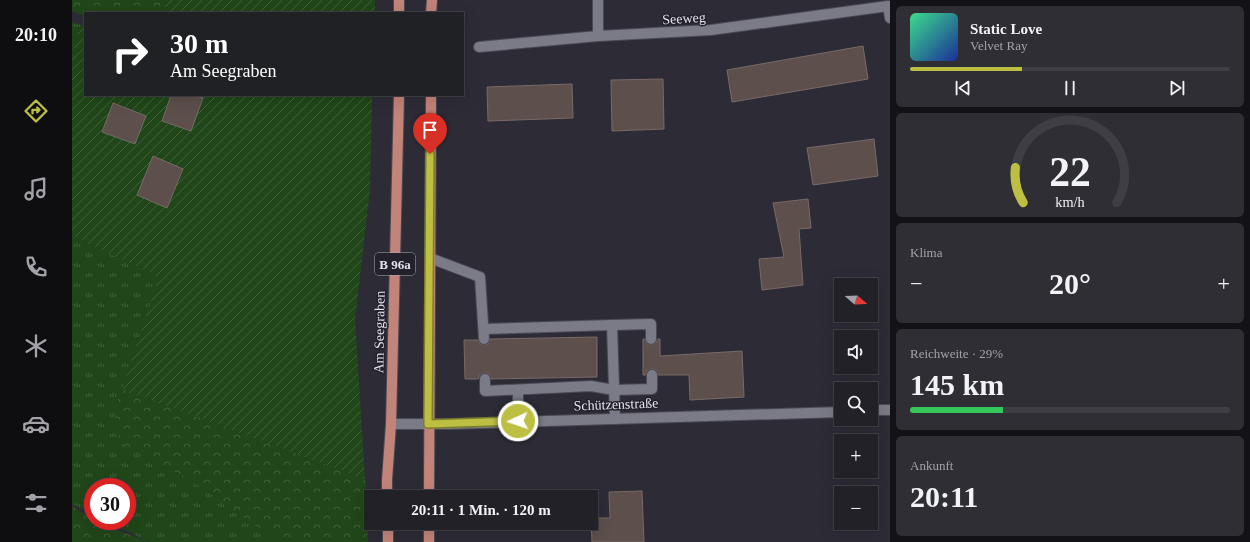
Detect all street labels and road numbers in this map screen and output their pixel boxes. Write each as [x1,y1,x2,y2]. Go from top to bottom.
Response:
street label: Seeweg [662,10,706,27]
road number: B 96a [375,253,415,275]
street label: Am Seegraben [371,290,388,374]
street label: Schützenstraße [573,396,659,413]

